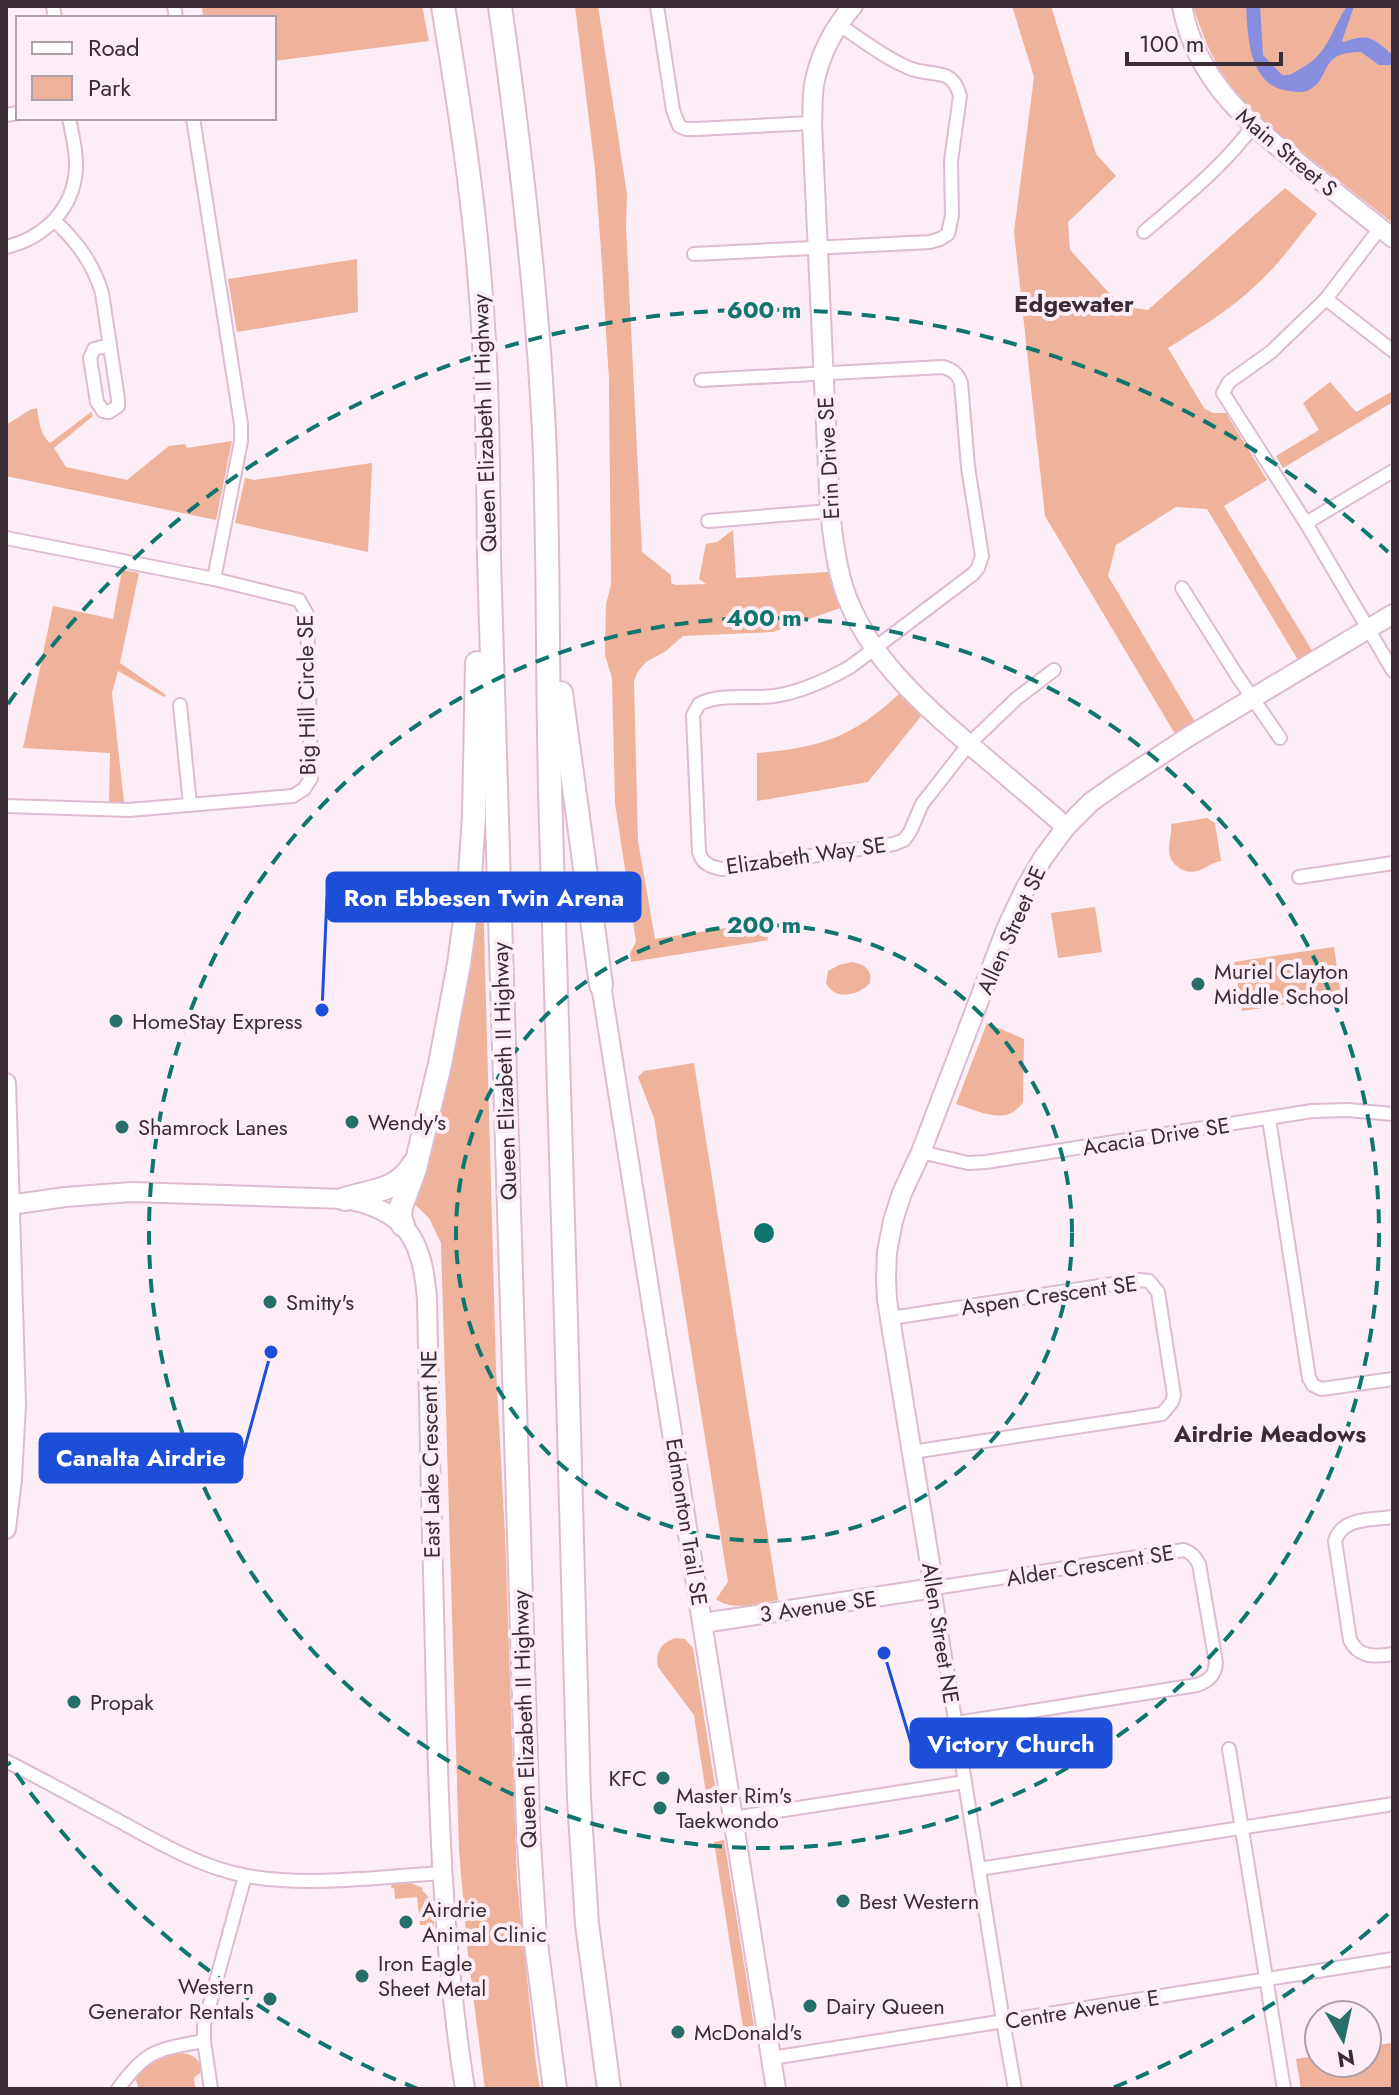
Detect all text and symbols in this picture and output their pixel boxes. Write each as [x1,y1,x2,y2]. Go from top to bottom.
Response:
legend [16,16,276,120]
scale bar [1127,16,1281,66]
text: 100 m [1139,26,1205,61]
text: Road [88,30,140,65]
text: Park [88,70,131,105]
street label: Main Street S [1229,100,1345,204]
district label: Edgewater [1014,286,1134,321]
text: 600 m [727,292,801,327]
street label: Queen Elizabeth II Highway [463,293,505,553]
street label: Erin Drive SE [809,396,847,520]
text: 400 m [726,600,802,635]
street label: Big Hill Circle SE [289,614,323,776]
street label: Elizabeth Way SE [724,828,888,882]
street label: Allen Street SE [968,861,1054,999]
callout: Ron Ebbesen Twin Arena [327,873,640,921]
text: Ron Ebbesen Twin Arena [344,880,624,915]
text: 200 m [727,907,801,942]
street label: Queen Elizabeth II Highway [483,941,525,1201]
place label: Muriel Clayton Middle School [1214,955,1349,1012]
marker: Muriel Clayton Middle School [1189,975,1207,993]
place label: HomeStay Express [132,1005,303,1037]
marker: HomeStay Express [107,1012,125,1030]
place label: Wendy's [368,1106,446,1138]
street label: Acacia Drive SE [1080,1109,1232,1163]
place label: Shamrock Lanes [138,1111,288,1143]
marker: Wendy's [343,1113,361,1131]
marker: Shamrock Lanes [113,1118,131,1136]
centre of rings [750,1219,778,1247]
street label: Aspen Crescent SE [959,1267,1139,1323]
place label: Smitty's [286,1286,354,1318]
marker: Smitty's [261,1293,279,1311]
street label: East Lake Crescent NE [412,1350,448,1558]
district label: Airdrie Meadows [1173,1416,1366,1451]
callout: Canalta Airdrie [40,1434,242,1482]
street label: Edmonton Trail SE [658,1436,716,1608]
text: Canalta Airdrie [56,1440,226,1475]
street label: Alder Crescent SE [1004,1536,1176,1594]
street label: Allen Street NE [914,1560,968,1706]
street label: 3 Avenue SE [757,1582,879,1630]
street label: Queen Elizabeth II Highway [503,1589,545,1849]
place label: Propak [90,1686,154,1718]
marker: Propak [65,1693,83,1711]
callout: Victory Church [911,1719,1111,1767]
text: Victory Church [926,1726,1095,1761]
place label: KFC [608,1762,647,1794]
marker: KFC [654,1769,672,1787]
place label: Master Rim's Taekwondo [676,1779,792,1836]
marker: Master Rim's Taekwondo [651,1799,669,1817]
place label: Best Western [859,1885,979,1917]
marker: Best Western [834,1892,852,1910]
place label: Airdrie Animal Clinic [422,1893,547,1950]
marker: Airdrie Animal Clinic [397,1913,415,1931]
place label: Iron Eagle Sheet Metal [378,1947,486,2004]
marker: Iron Eagle Sheet Metal [353,1967,371,1985]
place label: Western Generator Rentals [88,1970,254,2027]
street label: Centre Avenue E [1003,1981,1161,2037]
marker: Western Generator Rentals [261,1990,279,2008]
place label: Dairy Queen [826,1990,945,2022]
marker: Dairy Queen [801,1997,819,2015]
north arrow [1303,1999,1383,2079]
place label: McDonald's [694,2016,802,2048]
marker: McDonald's [669,2023,687,2041]
text: N [1335,2042,1357,2076]

